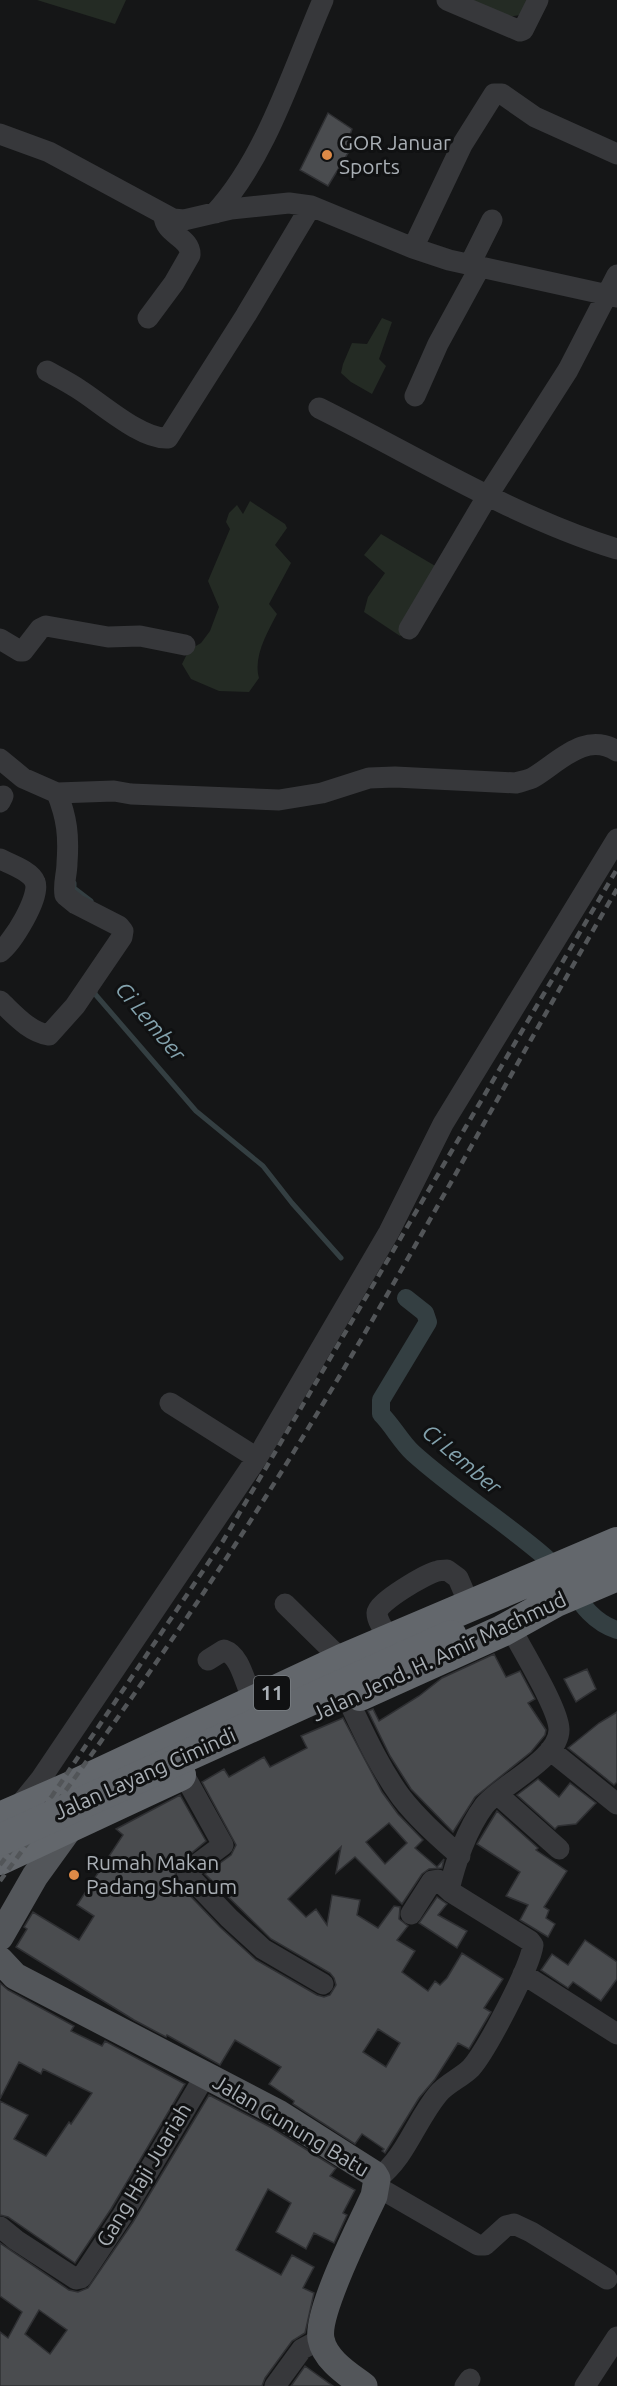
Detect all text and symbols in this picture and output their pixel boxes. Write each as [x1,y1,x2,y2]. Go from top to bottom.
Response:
place label: GOR Januar Sports [339,130,451,178]
marker: GOR Januar Sports [320,148,334,162]
water label: Ci Lember [111,976,192,1066]
water label: Ci Lember [418,1418,507,1499]
street label: Jalan Jend. H. Amir Machmud [308,1586,570,1726]
road number: 11 [254,1676,290,1710]
street label: Jalan Layang Cimindi [50,1722,239,1824]
place label: Rumah Makan Padang Shanum [86,1850,237,1898]
marker: Rumah Makan Padang Shanum [67,1868,81,1882]
street label: Jalan Gunung Batu [209,2069,374,2181]
street label: Gang Haji Juariah [91,2098,195,2251]

